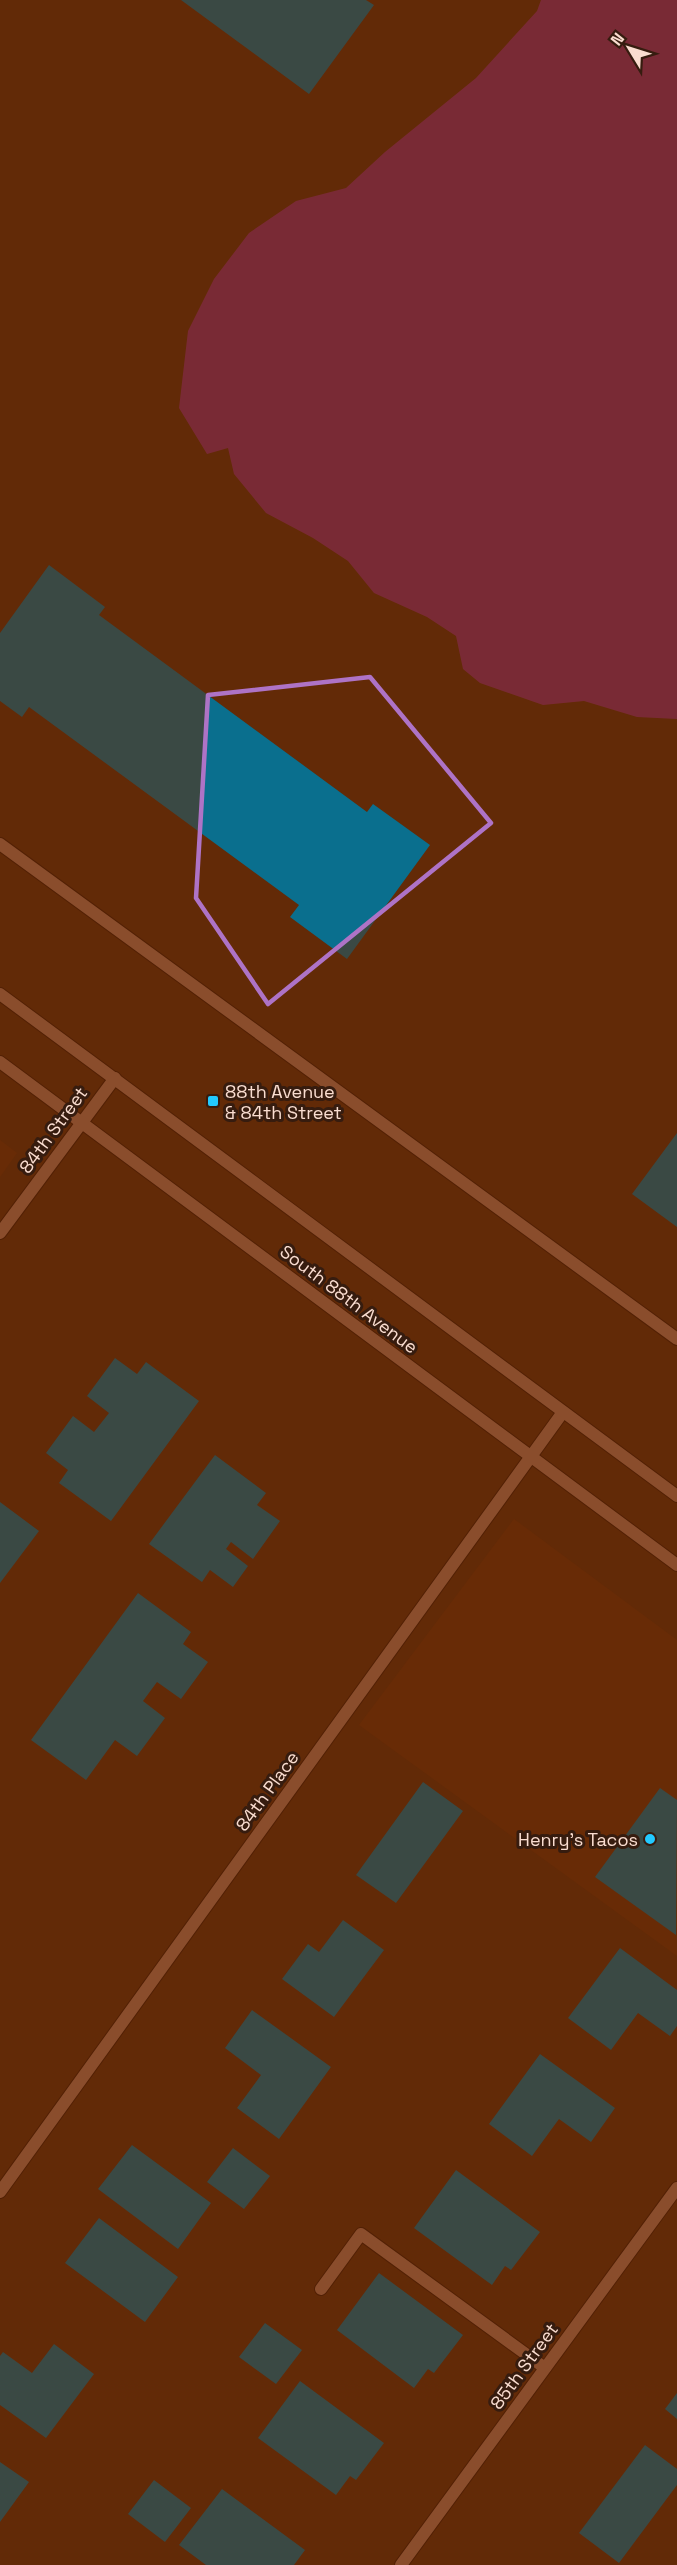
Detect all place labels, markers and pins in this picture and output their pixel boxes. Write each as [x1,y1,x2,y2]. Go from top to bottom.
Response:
place label: 88th Avenue & 84th Street [225,1080,342,1124]
marker: 88th Avenue & 84th Street [206,1094,220,1108]
place label: Henry's Tacos [518,1828,638,1851]
marker: Henry's Tacos [643,1832,657,1846]

